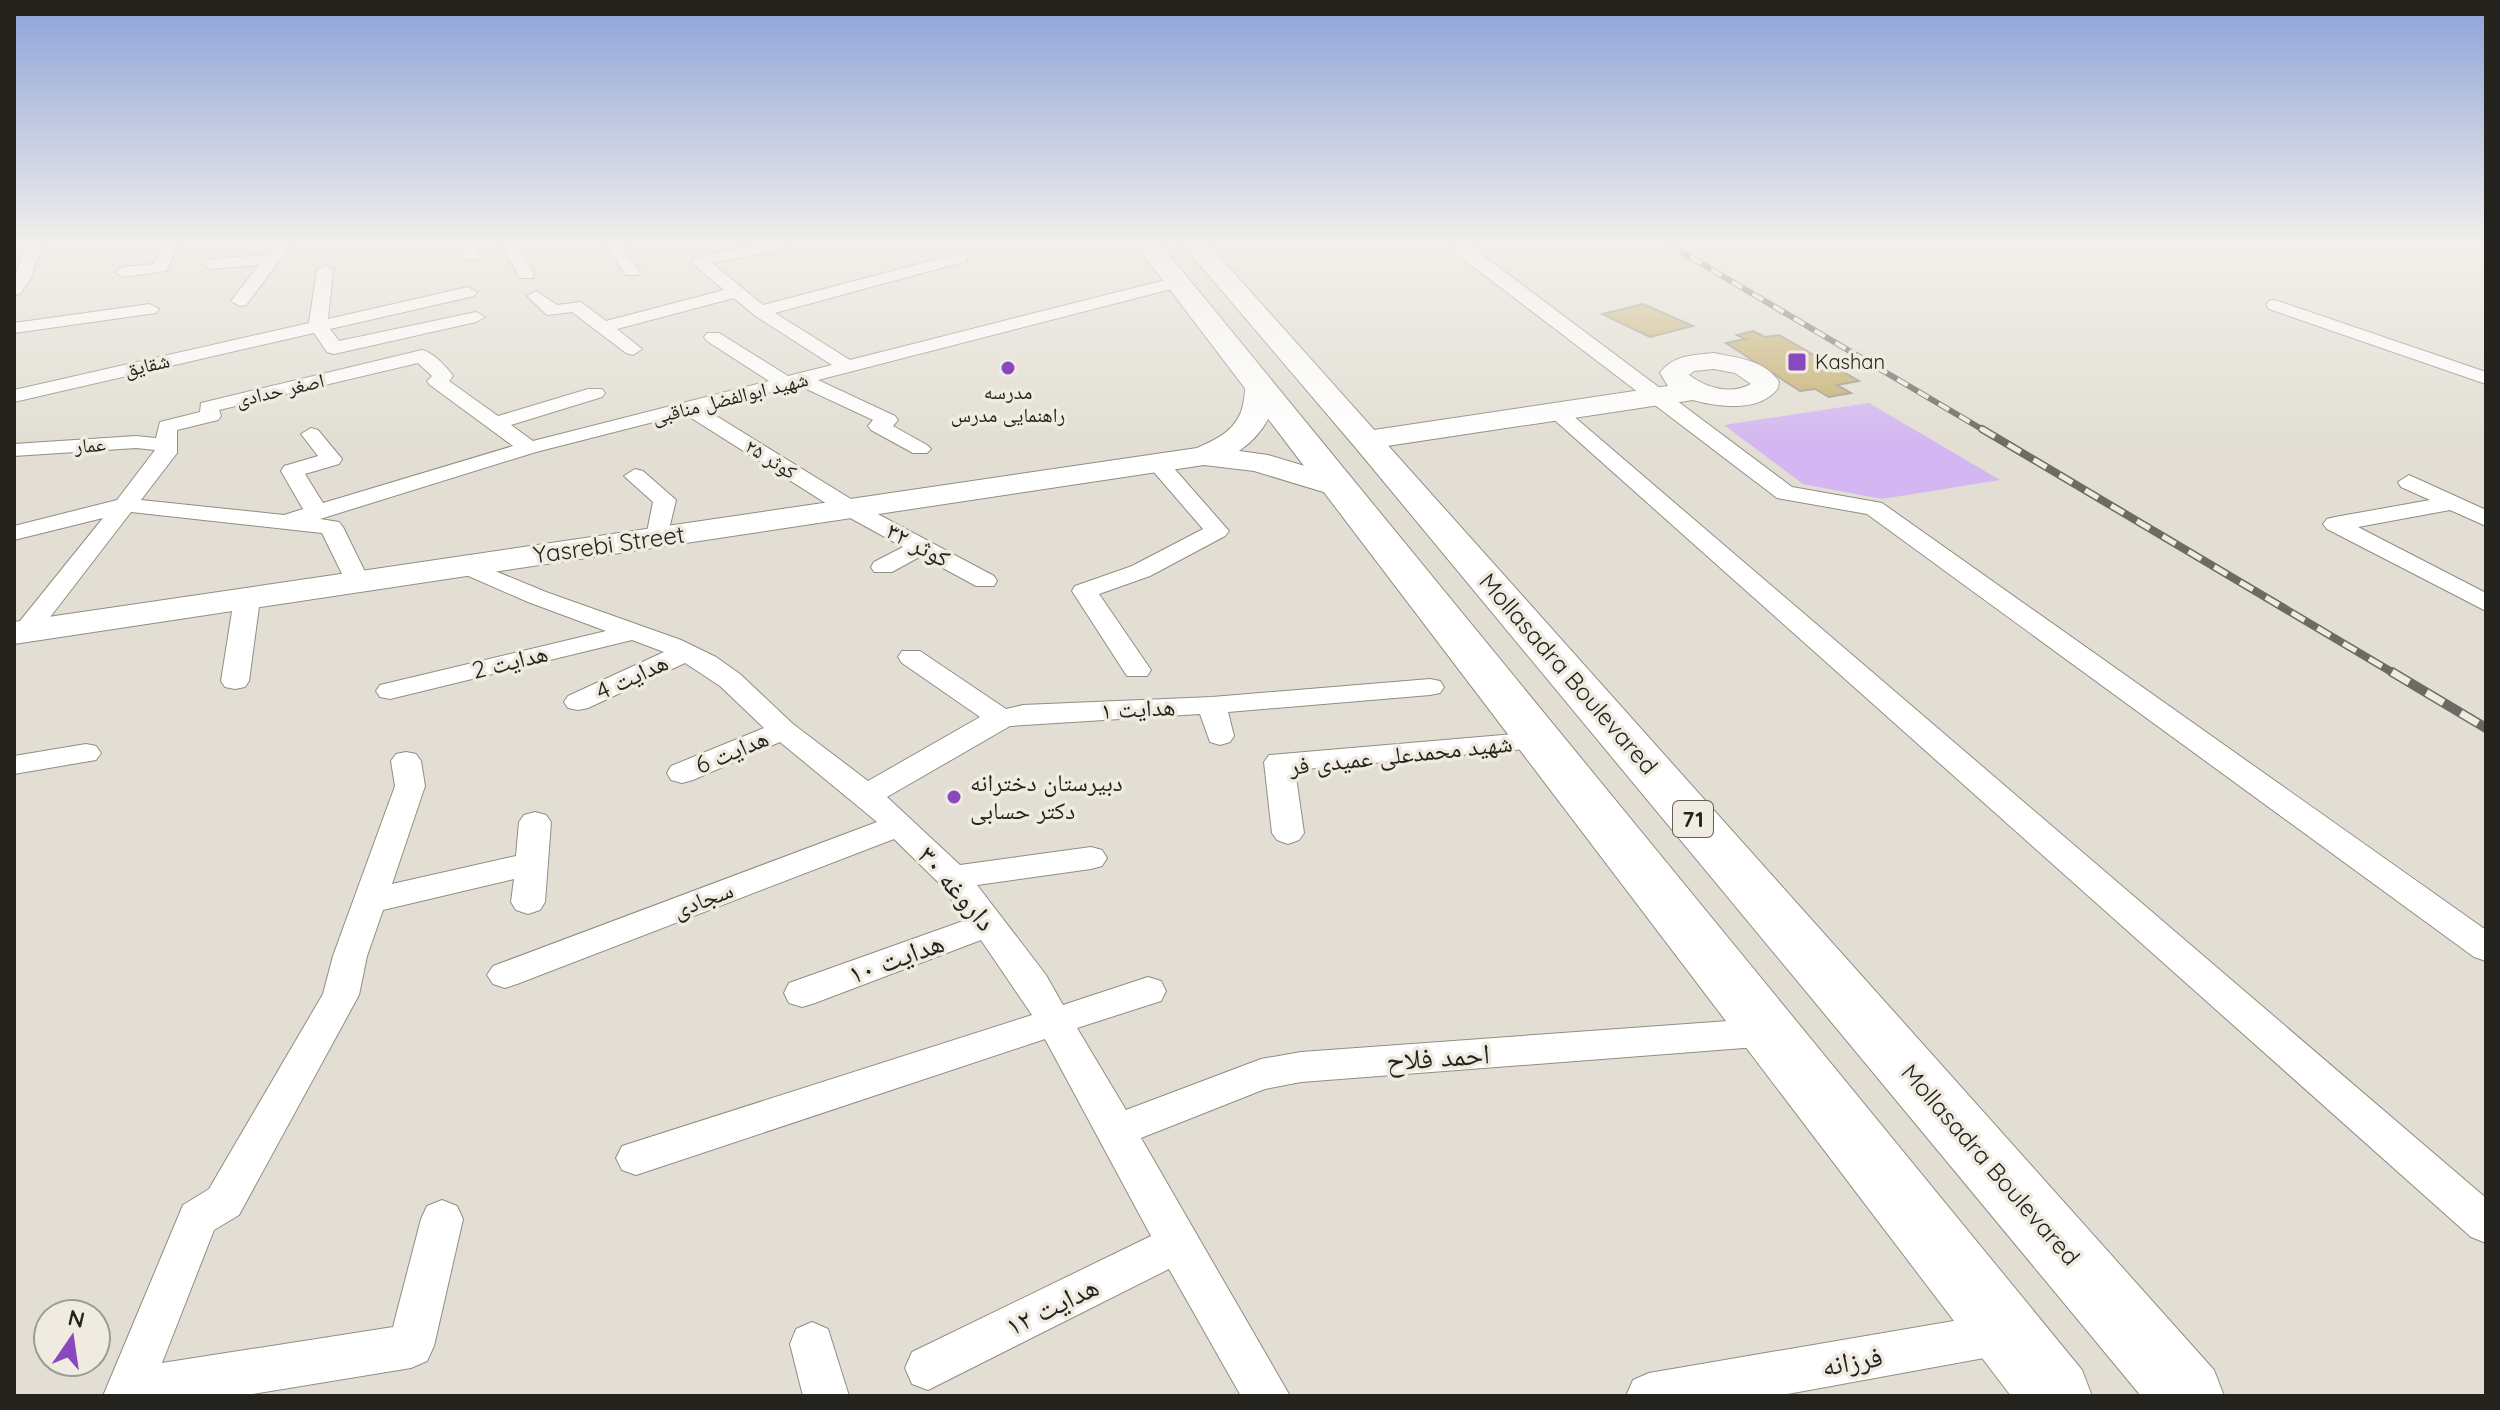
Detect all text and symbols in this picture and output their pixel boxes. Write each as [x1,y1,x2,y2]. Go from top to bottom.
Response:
street label: شقایق [122,347,172,382]
place label: Kashan [1815,349,1885,374]
marker: Kashan [1786,351,1808,373]
marker: مدرسه راهنمایی مدرس [999,359,1017,377]
street label: شهید ابوالفضل مناقبی [649,366,811,429]
street label: اصغر حدادی [233,367,327,412]
place label: مدرسه راهنمایی مدرس [951,379,1065,427]
street label: عمار [73,431,106,458]
street label: کوثر ۲۵ [741,433,802,484]
street label: کوثر ۳۲ [882,515,955,573]
street label: Yasrebi Street [531,519,686,569]
street label: Mollasadra Boulevared [1473,567,1664,780]
street label: هدایت 2 [469,637,551,685]
street label: هدایت 4 [591,646,673,706]
street label: هدایت ۱ [1100,691,1176,725]
street label: هدایت 6 [690,722,773,780]
street label: شهید محمدعلی عمیدی فر [1287,727,1514,781]
place label: دبیرستان دخترانه دکتر حسابی [970,767,1123,825]
marker: دبیرستان دخترانه دکتر حسابی [945,788,963,806]
road number: 71 [1673,801,1713,837]
street label: داروغه ۳۰ [911,838,1004,938]
street label: سجادی [668,874,737,924]
street label: هدایت ۱۰ [843,924,949,991]
street label: احمد فلاح [1385,1035,1491,1079]
street label: Mollasadra Boulevared [1895,1058,2086,1271]
street label: هدایت ۱۲ [999,1268,1104,1343]
north arrow [32,1298,112,1378]
text: N [65,1303,88,1334]
street label: فرزانه [1819,1338,1885,1383]

